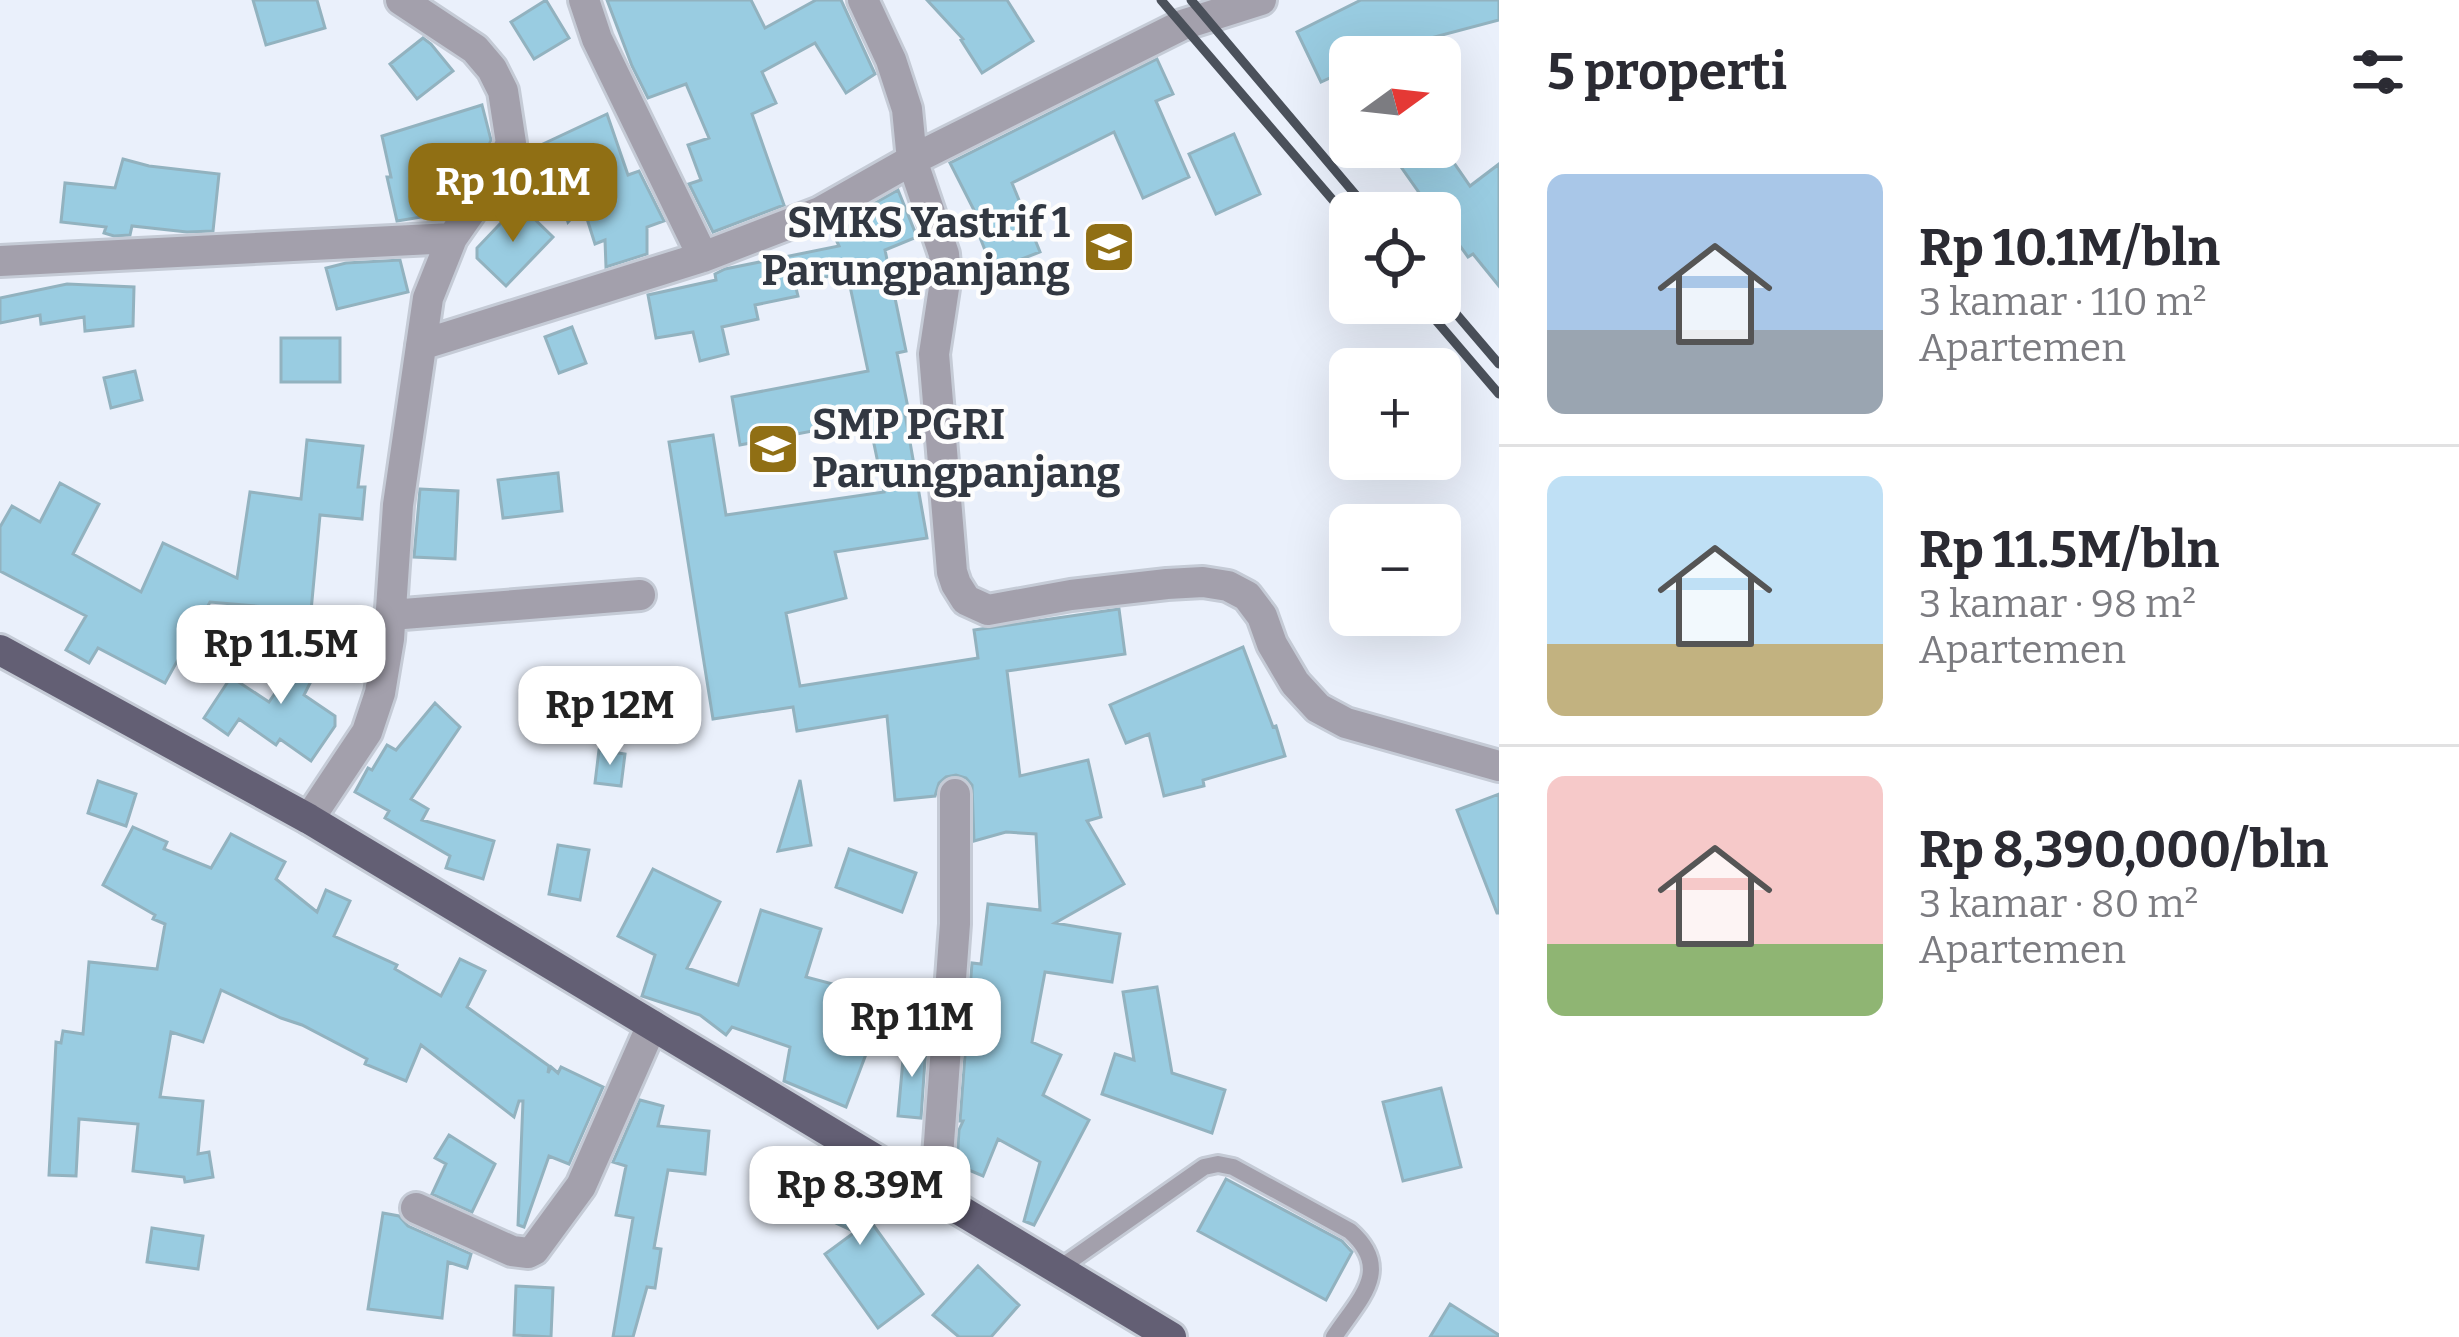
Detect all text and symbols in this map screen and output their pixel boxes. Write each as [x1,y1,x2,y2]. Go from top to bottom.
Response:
north arrow [1329,36,1461,168]
map controls [1329,36,1461,636]
icon: filters [2345,39,2411,105]
text: 5 properti [1547,41,1787,103]
pin: Rp 10.1M [389,143,637,245]
text: Rp 10.1M [435,159,591,205]
button: locate [1329,192,1461,324]
place label: SMKS Yastrif 1 Parungpanjang [761,198,1070,296]
text: Rp 10.1M/bln [1919,217,2220,279]
school or university icon: SMKS Yastrif 1 Parungpanjang [1081,219,1137,275]
icon: home [1643,222,1787,366]
text: 3 kamar · 110 m² [1919,279,2207,325]
text: Apartemen [1919,325,2126,371]
button: + [1329,348,1461,480]
place label: SMP PGRI Parungpanjang [812,400,1121,498]
school or university icon: SMP PGRI Parungpanjang [745,421,801,477]
button: − [1329,504,1461,636]
text: Rp 11.5M/bln [1919,519,2219,581]
icon: home [1643,524,1787,668]
text: 3 kamar · 98 m² [1919,581,2196,627]
pin: Rp 11.5M [157,605,405,707]
text: Rp 11.5M [204,621,358,667]
text: Apartemen [1919,627,2126,673]
pin: Rp 12M [512,666,708,768]
text: Rp 12M [545,682,675,728]
text: Rp 8,390,000/bln [1919,819,2328,881]
icon: home [1643,824,1787,968]
text: 3 kamar · 80 m² [1919,881,2198,927]
text: Apartemen [1919,927,2126,973]
pin: Rp 11M [814,978,1010,1080]
text: Rp 11M [850,994,974,1040]
pin: Rp 8.39M [736,1146,984,1248]
text: Rp 8.39M [776,1162,944,1208]

